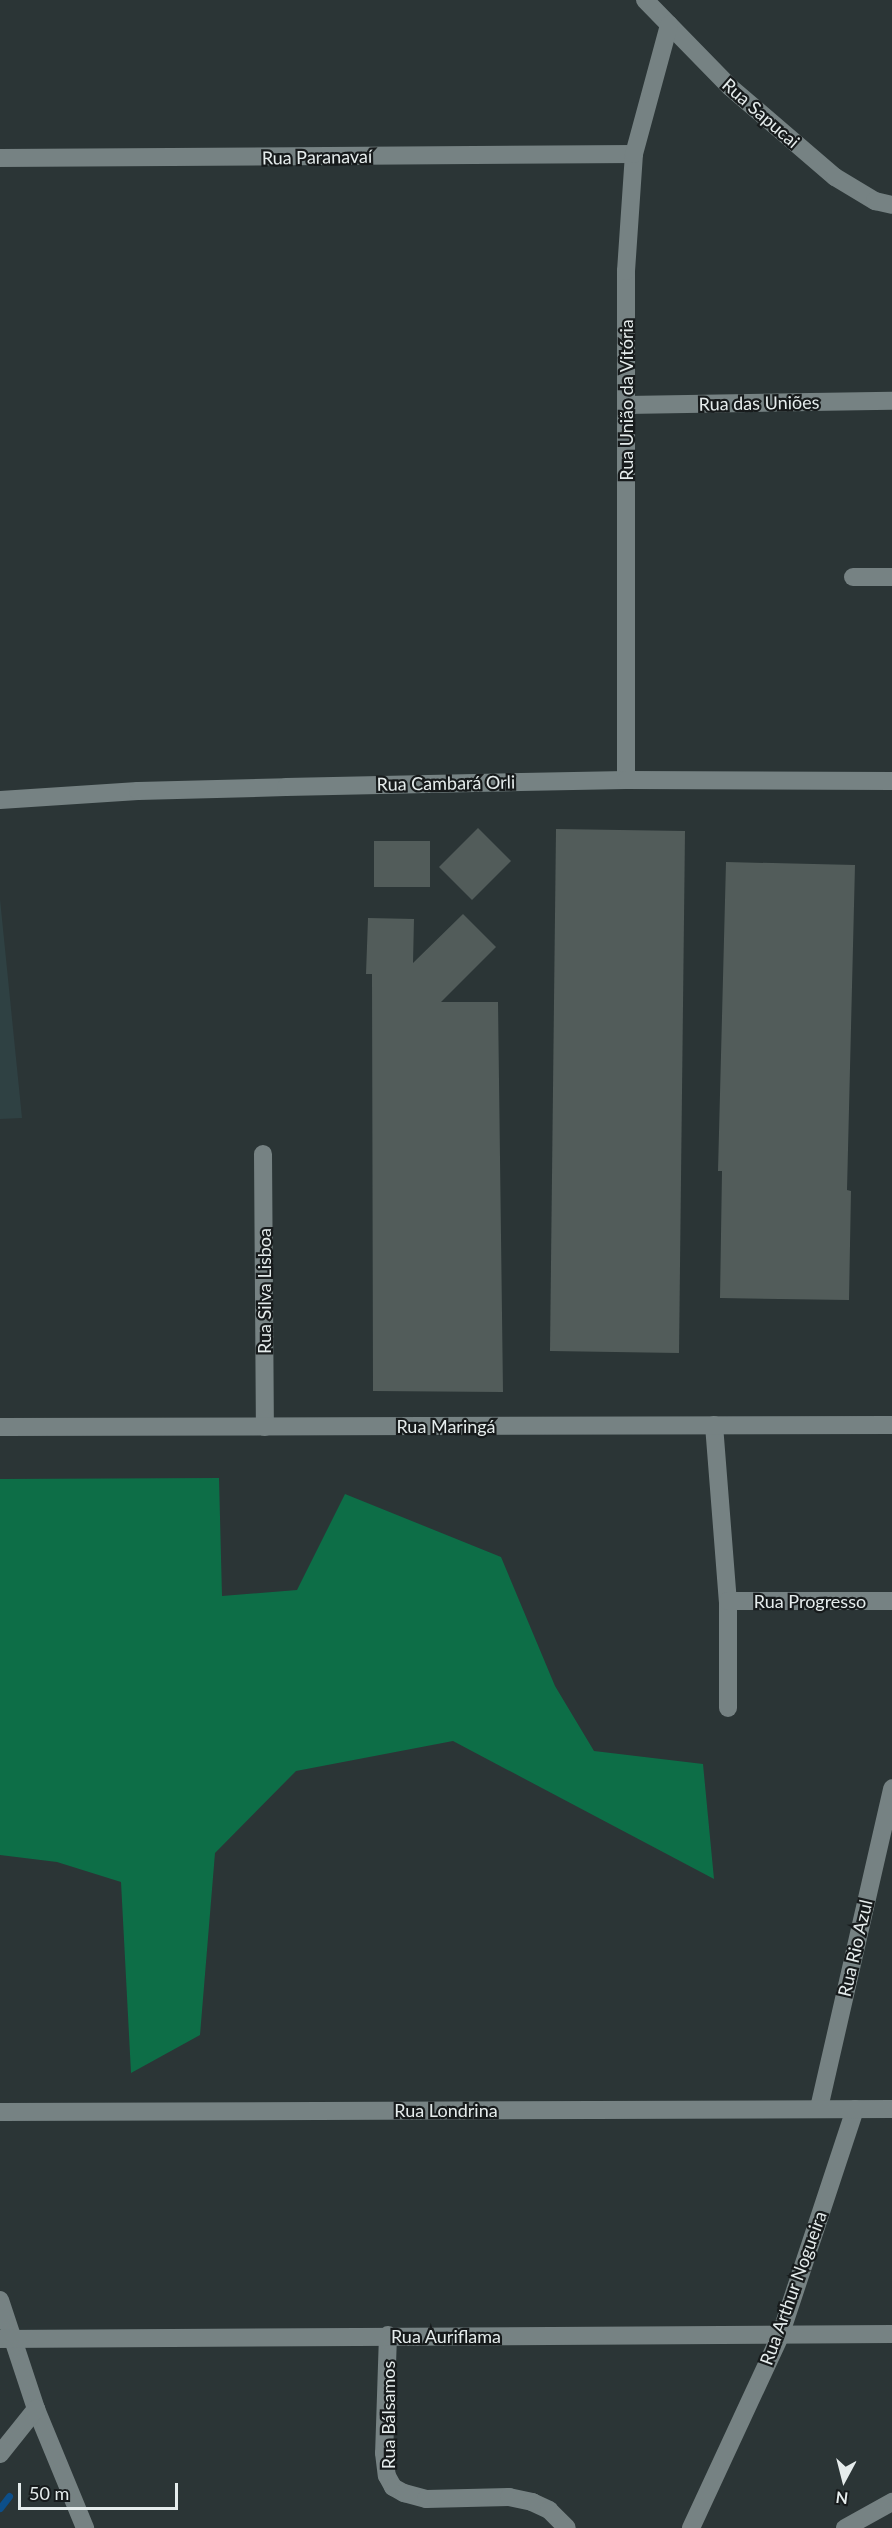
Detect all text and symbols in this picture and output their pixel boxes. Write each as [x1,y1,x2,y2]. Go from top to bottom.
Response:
street label: Rua Sapucai [718,74,804,152]
street label: Rua Paranavaí [262,145,372,169]
street label: Rua União da Vitória [615,319,637,481]
street label: Rua das Uniões [698,391,820,415]
street label: Rua Cambará Orli [377,771,515,795]
street label: Rua Silva Lisboa [253,1228,275,1354]
street label: Rua Maringá [396,1415,496,1437]
street label: Rua Progresso [754,1590,866,1612]
street label: Rua Rio Azul [833,1897,877,1999]
street label: Rua Londrina [394,2099,498,2121]
street label: Rua Arthur Nogueira [755,2208,831,2368]
street label: Rua Auriflama [391,2325,501,2347]
street label: Rua Bálsamos [377,2361,399,2469]
north arrow [814,2450,874,2510]
scale bar [21,2471,182,2509]
text: 50 m [29,2482,69,2504]
text: N [834,2488,849,2509]

